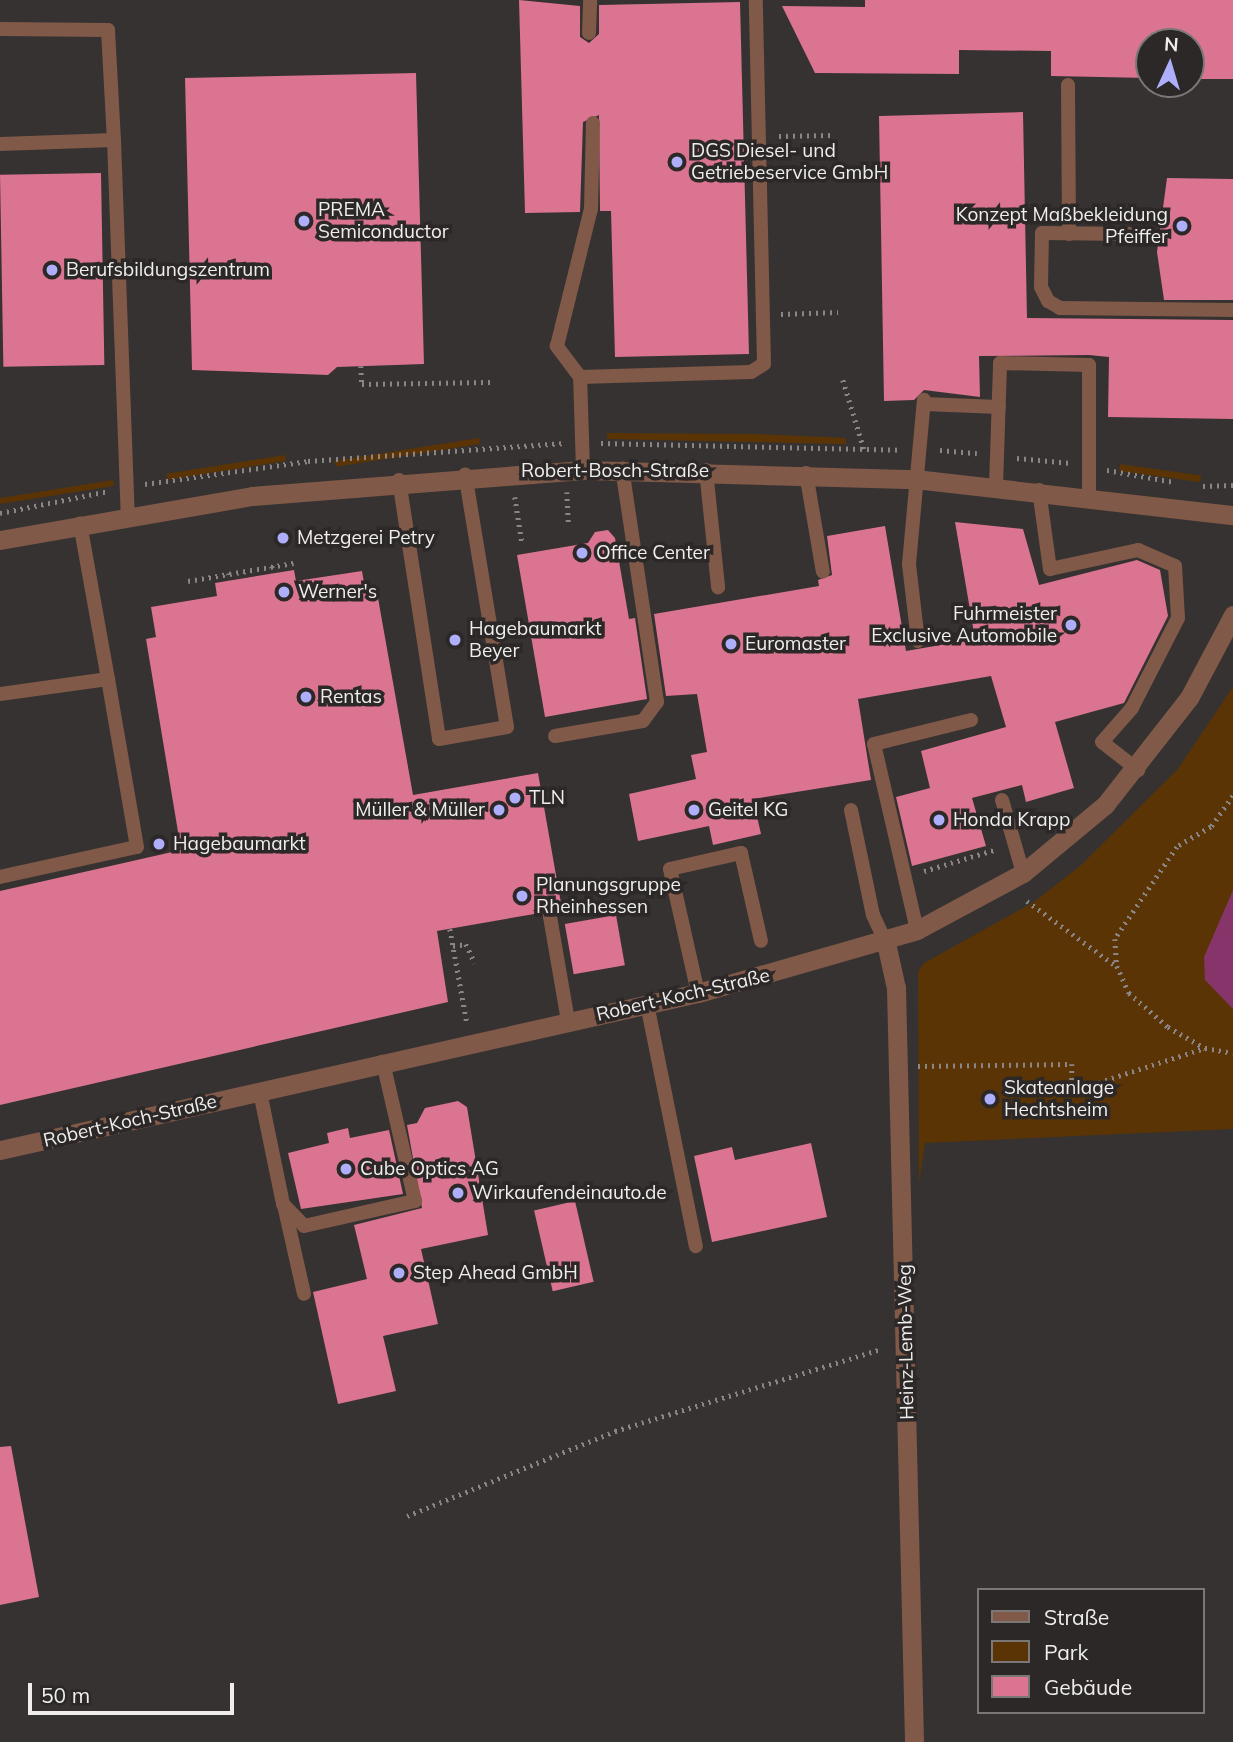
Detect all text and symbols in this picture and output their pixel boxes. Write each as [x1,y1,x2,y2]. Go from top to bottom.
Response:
north arrow [1135,28,1205,98]
text: N [1163,32,1179,57]
place label: DGS Diesel- und Getriebeservice GmbH [691,140,888,184]
marker: DGS Diesel- und Getriebeservice GmbH [669,154,685,170]
place label: PREMA Semiconductor [318,199,449,243]
place label: Konzept Maßbekleidung Pfeiffer [956,204,1168,248]
marker: PREMA Semiconductor [296,213,312,229]
marker: Konzept Maßbekleidung Pfeiffer [1174,218,1190,234]
place label: Berufsbildungszentrum [66,259,270,281]
marker: Berufsbildungszentrum [44,262,60,278]
street label: Robert-Bosch-Straße [521,460,709,482]
place label: Metzgerei Petry [297,527,435,549]
marker: Metzgerei Petry [275,530,291,546]
place label: Office Center [596,542,710,564]
marker: Office Center [574,545,590,561]
place label: Werner's [298,581,377,603]
marker: Werner's [276,584,292,600]
place label: Fuhrmeister Exclusive Automobile [871,603,1057,647]
marker: Fuhrmeister Exclusive Automobile [1063,617,1079,633]
place label: Hagebaumarkt Beyer [469,618,602,662]
marker: Hagebaumarkt Beyer [447,632,463,648]
place label: Euromaster [745,633,846,655]
marker: Euromaster [723,636,739,652]
place label: Rentas [320,686,382,708]
marker: Rentas [298,689,314,705]
place label: TLN [529,787,565,809]
marker: TLN [507,790,523,806]
place label: Müller & Müller [355,799,485,821]
place label: Geitel KG [708,799,789,821]
marker: Müller & Müller [491,802,507,818]
marker: Geitel KG [686,802,702,818]
place label: Honda Krapp [953,809,1070,831]
marker: Honda Krapp [931,812,947,828]
place label: Hagebaumarkt [173,833,306,855]
marker: Hagebaumarkt [151,836,167,852]
place label: Planungsgruppe Rheinhessen [536,874,681,918]
marker: Planungsgruppe Rheinhessen [514,888,530,904]
street label: Robert-Koch-Straße [594,964,772,1026]
place label: Skateanlage Hechtsheim [1004,1077,1114,1121]
street label: Robert-Koch-Straße [41,1090,219,1152]
marker: Skateanlage Hechtsheim [982,1091,998,1107]
place label: Cube Optics AG [360,1158,499,1180]
marker: Cube Optics AG [338,1161,354,1177]
place label: Wirkaufendeinauto.de [472,1182,667,1204]
marker: Wirkaufendeinauto.de [450,1185,466,1201]
place label: Step Ahead GmbH [413,1262,578,1284]
street label: Heinz-Lemb-Weg [893,1264,919,1420]
marker: Step Ahead GmbH [391,1265,407,1281]
legend [978,1588,1205,1714]
text: Straße [1044,1604,1109,1630]
text: Park [1044,1639,1088,1665]
scale bar [32,1668,238,1712]
text: Gebäude [1044,1674,1132,1700]
text: 50 m [41,1682,90,1708]

